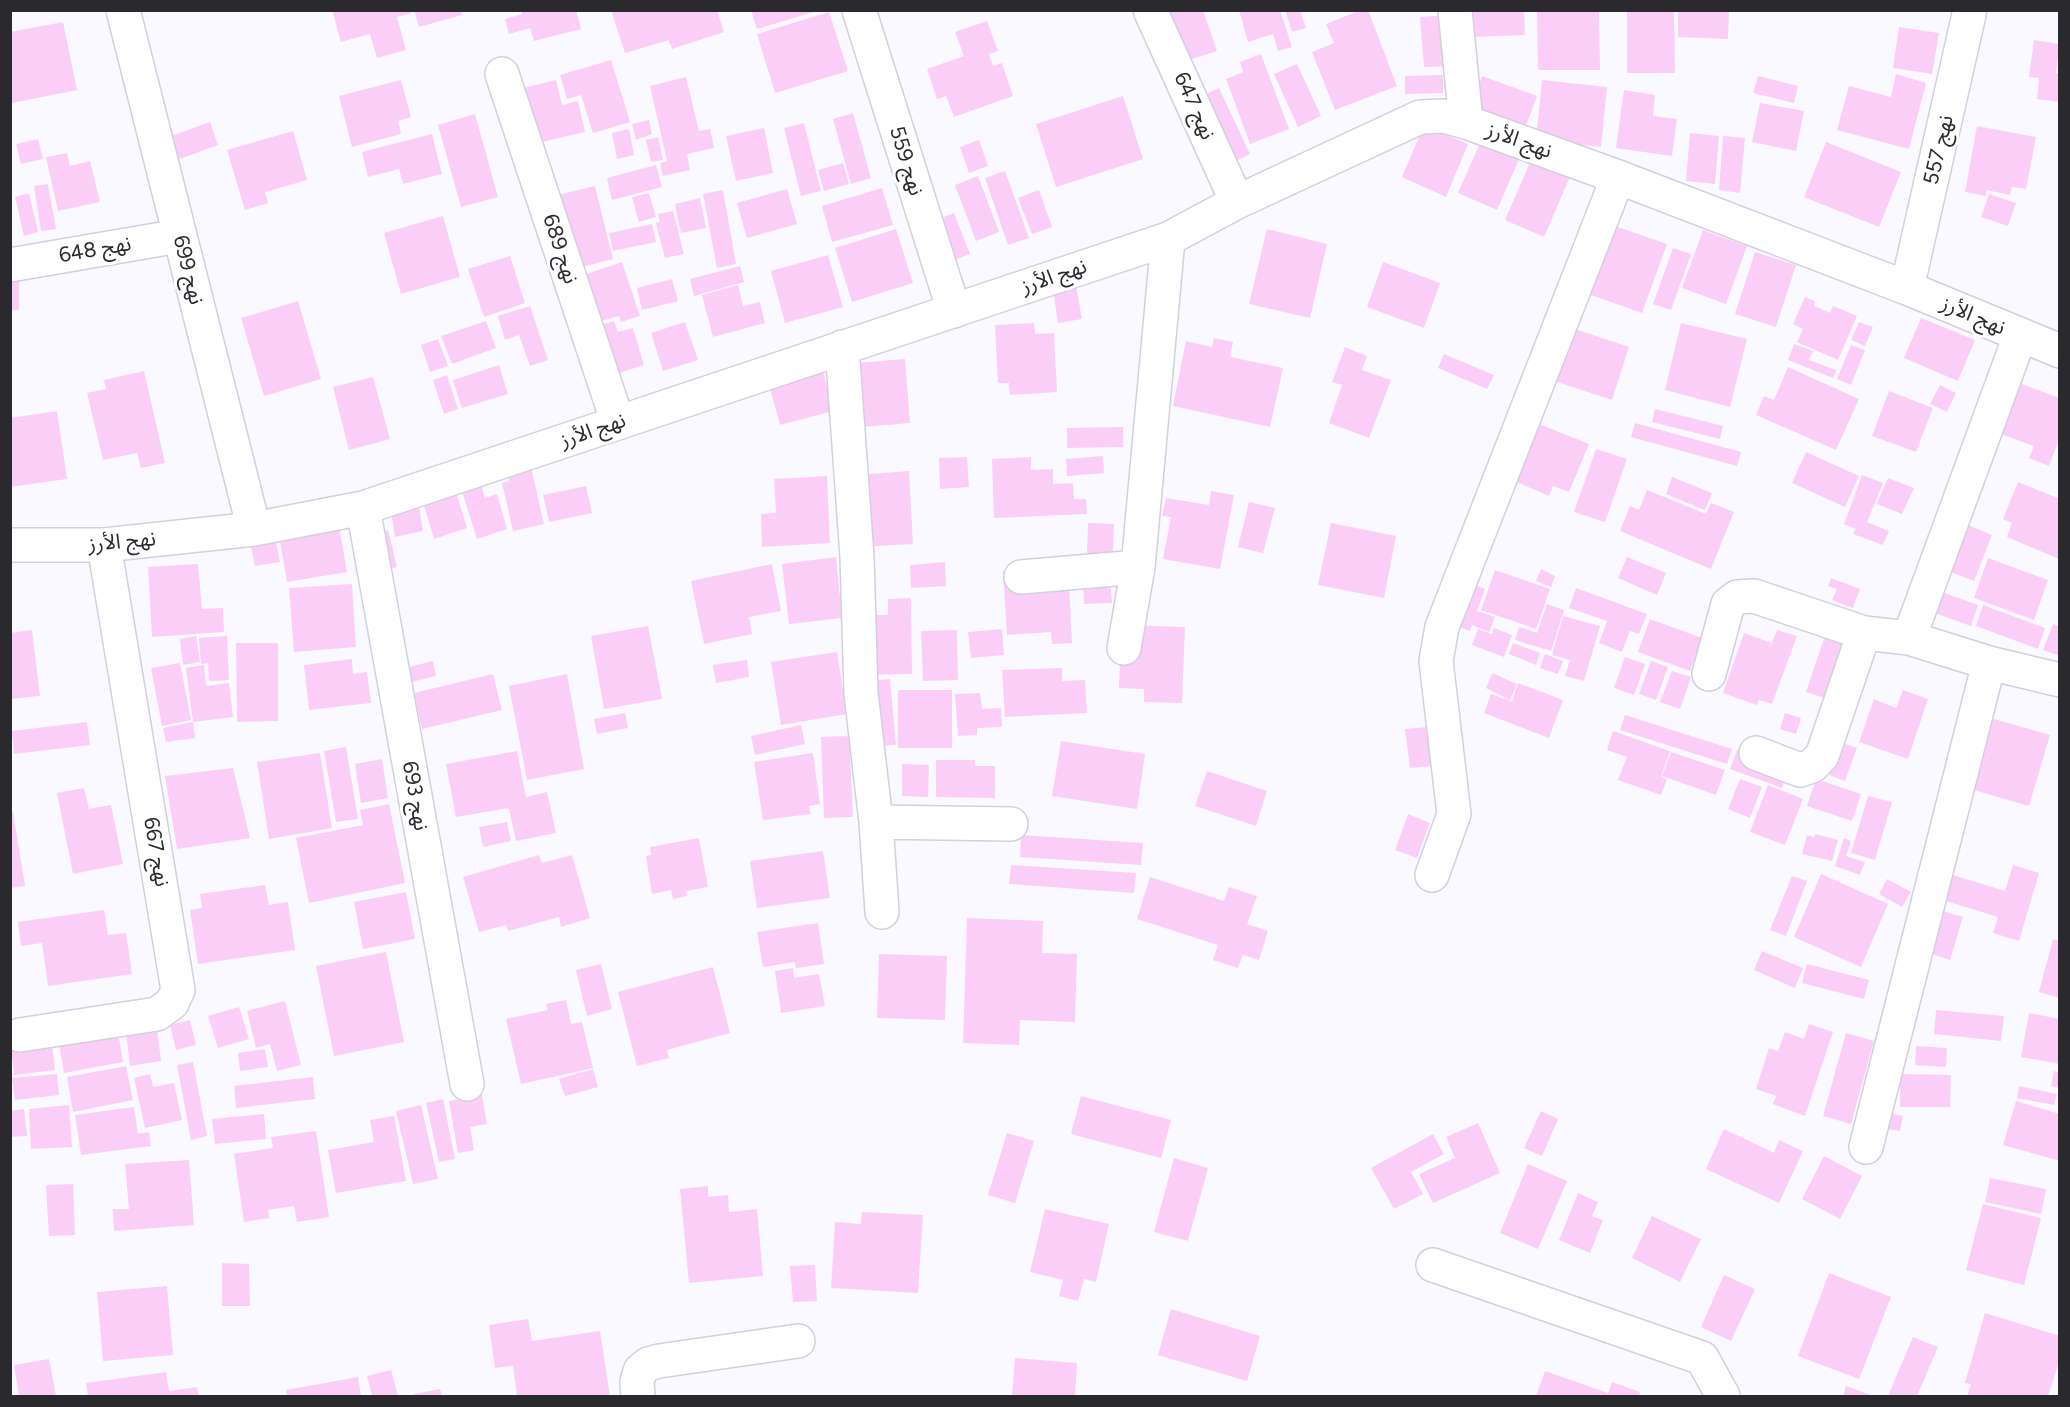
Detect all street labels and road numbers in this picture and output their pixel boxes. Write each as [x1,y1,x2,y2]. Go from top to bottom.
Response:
street label: نهج 647 [1168,68,1220,144]
street label: نهج 557 [1919,113,1959,187]
street label: نهج الأرز [1483,118,1555,164]
street label: نهج 559 [884,123,928,199]
street label: نهج 689 [537,211,583,287]
street label: نهج 648 [57,231,133,269]
street label: نهج 699 [167,233,209,307]
street label: نهج الأرز [1018,254,1090,300]
street label: نهج الأرز [1937,291,2009,341]
street label: نهج الأرز [557,408,629,454]
street label: نهج الأرز [87,526,157,558]
street label: نهج 693 [396,759,434,833]
street label: نهج 667 [137,815,175,889]

